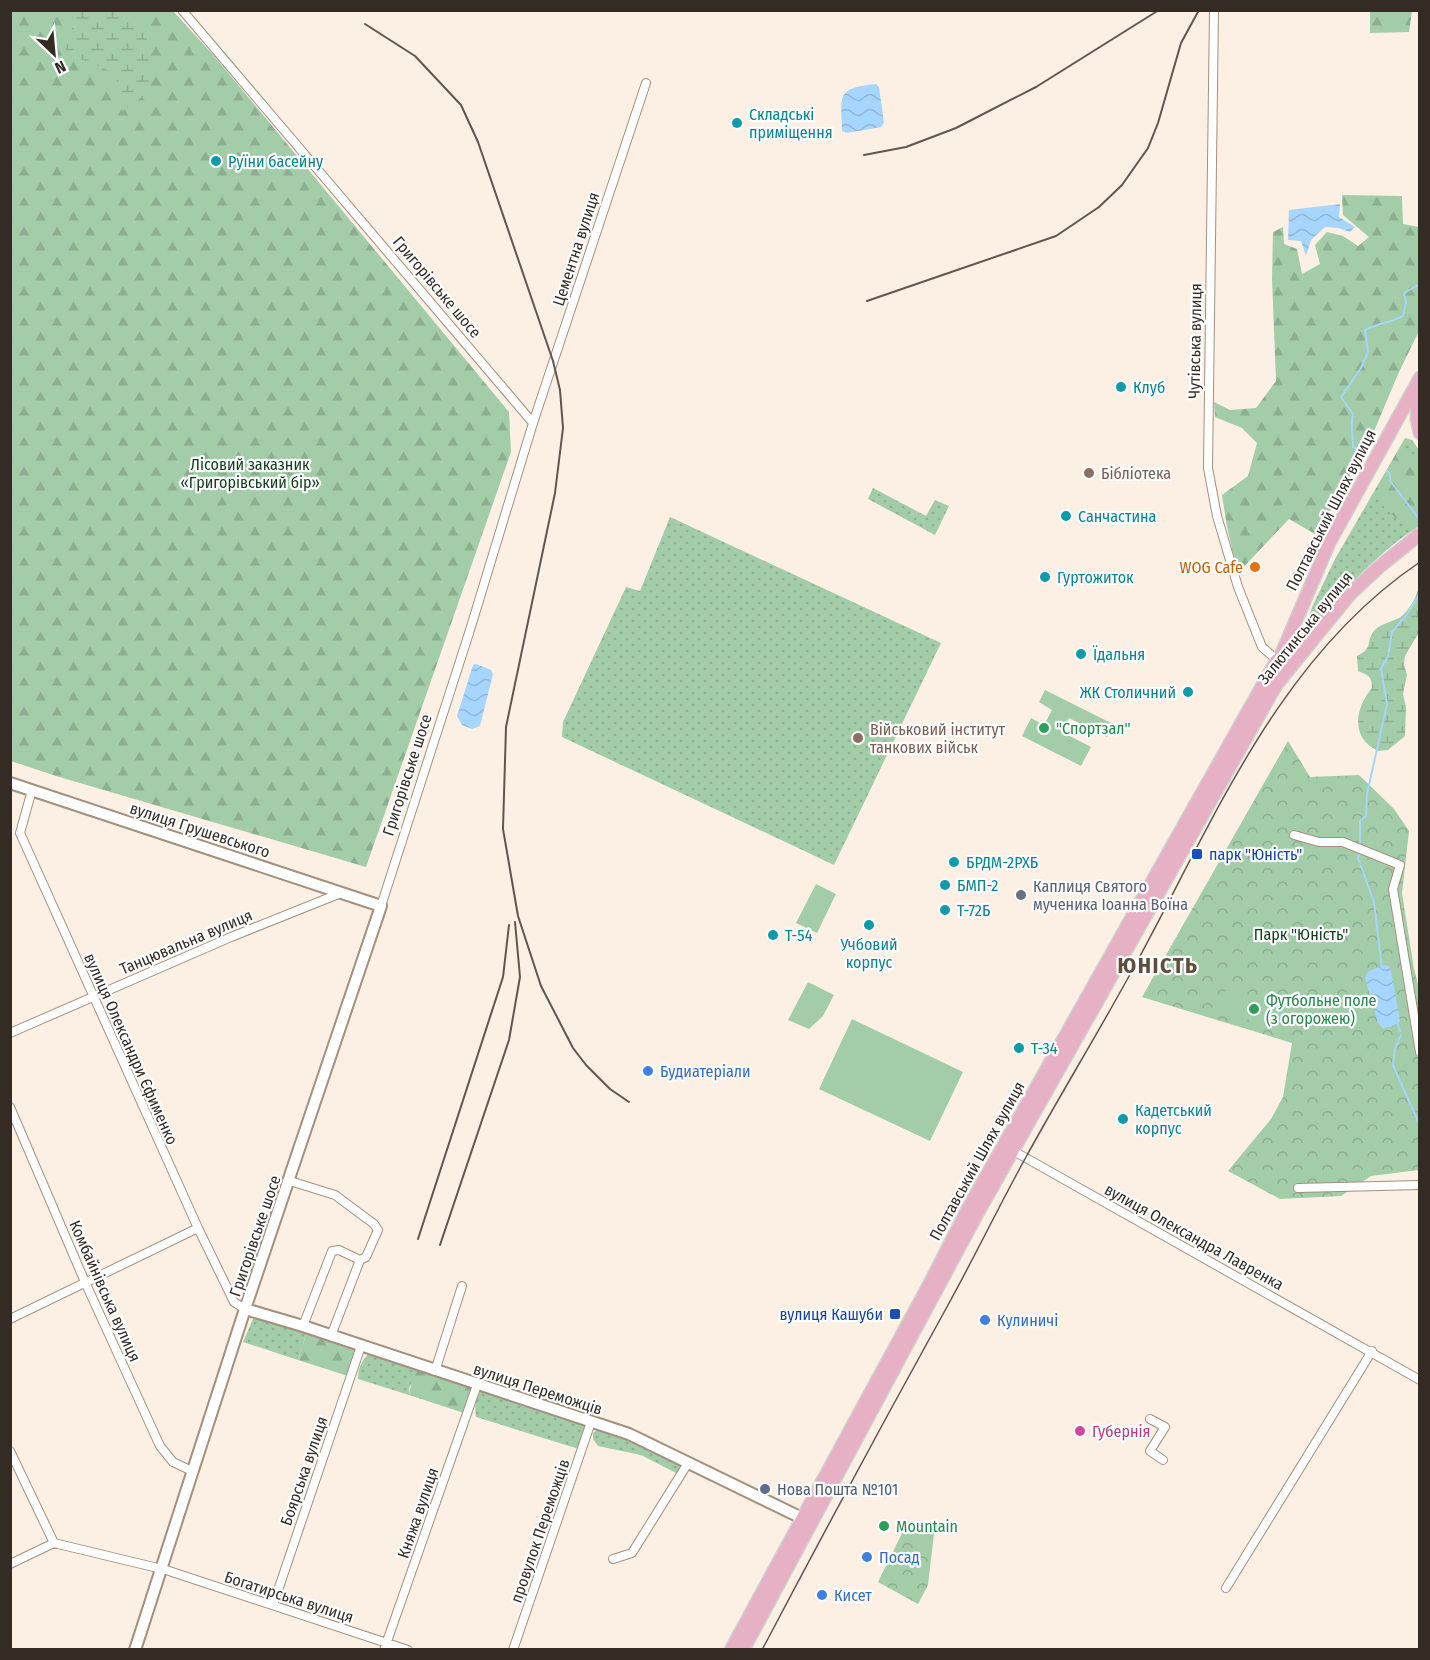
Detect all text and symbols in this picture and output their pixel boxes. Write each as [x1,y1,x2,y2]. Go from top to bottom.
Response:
north arrow [24,24,84,84]
text: N [52,56,69,78]
place label: Складські приміщення [749,105,833,142]
marker: Складські приміщення [730,116,744,130]
place label: Руїни басейну [228,152,324,171]
marker: Руїни басейну [209,154,223,168]
street label: Цементна вулиця [549,190,603,308]
street label: Григорівське шосе [389,232,485,342]
street label: Чутівська вулиця [1184,283,1206,399]
place label: Клуб [1133,378,1165,397]
marker: Клуб [1114,380,1128,394]
street label: Полтавський Шлях вулиця [1282,426,1380,594]
park label: Лісовий заказник «Григорівський бір» [180,455,320,492]
place label: Бібліотека [1101,464,1171,483]
marker: Бібліотека [1082,466,1096,480]
place label: Санчастина [1078,507,1157,526]
marker: Санчастина [1059,509,1073,523]
place label: WOG Cafe [1180,558,1243,577]
marker: WOG Cafe [1248,560,1262,574]
place label: Гуртожиток [1057,568,1134,587]
street label: Залютинська вулиця [1254,568,1356,688]
marker: Гуртожиток [1038,570,1052,584]
place label: Їдальня [1092,645,1145,664]
marker: Їдальня [1074,647,1088,661]
place label: ЖК Столичний [1080,683,1176,702]
marker: ЖК Столичний [1181,685,1195,699]
street label: Григорівське шосе [378,712,436,838]
place label: "Спортзал" [1056,719,1131,738]
place label: Військовий інститут танкових військ [870,720,1006,757]
marker: "Спортзал" [1037,721,1051,735]
marker: Військовий інститут танкових військ [851,731,865,745]
street label: вулиця Грушевського [128,798,272,862]
place label: парк "Юність" [1209,845,1302,864]
marker: парк "Юність" [1190,847,1204,861]
place label: БРДМ-2РХБ [966,853,1038,872]
marker: БРДМ-2РХБ [947,855,961,869]
place label: БМП-2 [957,876,998,895]
place label: Каплиця Святого мученика Іоанна Воїна [1033,877,1188,914]
marker: БМП-2 [938,878,952,892]
marker: Каплиця Святого мученика Іоанна Воїна [1014,888,1028,902]
place label: Т-72Б [957,901,990,920]
marker: Т-72Б [938,903,952,917]
street label: Танцювальна вулиця [117,905,255,979]
marker: Учбовий корпус [862,918,876,932]
park label: Парк "Юність" [1254,925,1348,944]
place label: Т-54 [785,926,813,945]
marker: Т-54 [766,928,780,942]
place label: Учбовий корпус [839,935,898,972]
street label: вулиця Олександри Єфименко [80,950,182,1148]
district label: ЮНІСТЬ [1118,952,1198,979]
place label: Футбольне поле (з огорожею) [1266,991,1377,1028]
marker: Футбольне поле (з огорожею) [1247,1002,1261,1016]
place label: T-34 [1031,1039,1058,1058]
marker: T-34 [1012,1041,1026,1055]
place label: Будиатеріали [660,1062,751,1081]
marker: Будиатеріали [641,1064,655,1078]
street label: Полтавський Шлях вулиця [925,1078,1029,1244]
place label: Кадетський корпус [1135,1101,1212,1138]
marker: Кадетський корпус [1116,1112,1130,1126]
street label: Григорівське шосе [225,1173,285,1299]
street label: вулиця Олександра Лавренка [1101,1180,1287,1294]
street label: Комбайнівська вулиця [65,1217,145,1365]
place label: вулиця Кашуби [779,1305,883,1324]
marker: вулиця Кашуби [888,1307,902,1321]
place label: Кулиничі [997,1311,1058,1330]
marker: Кулиничі [978,1313,992,1327]
street label: вулиця Переможців [471,1359,605,1419]
street label: Боярська вулиця [276,1414,332,1528]
place label: Губернія [1092,1422,1150,1441]
marker: Губернія [1073,1424,1087,1438]
street label: провулок Переможців [506,1457,574,1605]
street label: Княжа вулиця [394,1465,442,1561]
place label: Нова Пошта №101 [777,1480,898,1499]
marker: Нова Пошта №101 [758,1482,772,1496]
place label: Mountain [896,1517,958,1536]
marker: Mountain [877,1519,891,1533]
place label: Посад [879,1548,920,1567]
marker: Посад [860,1550,874,1564]
street label: Богатирська вулиця [222,1567,356,1627]
place label: Кисет [834,1586,872,1605]
marker: Кисет [815,1588,829,1602]

